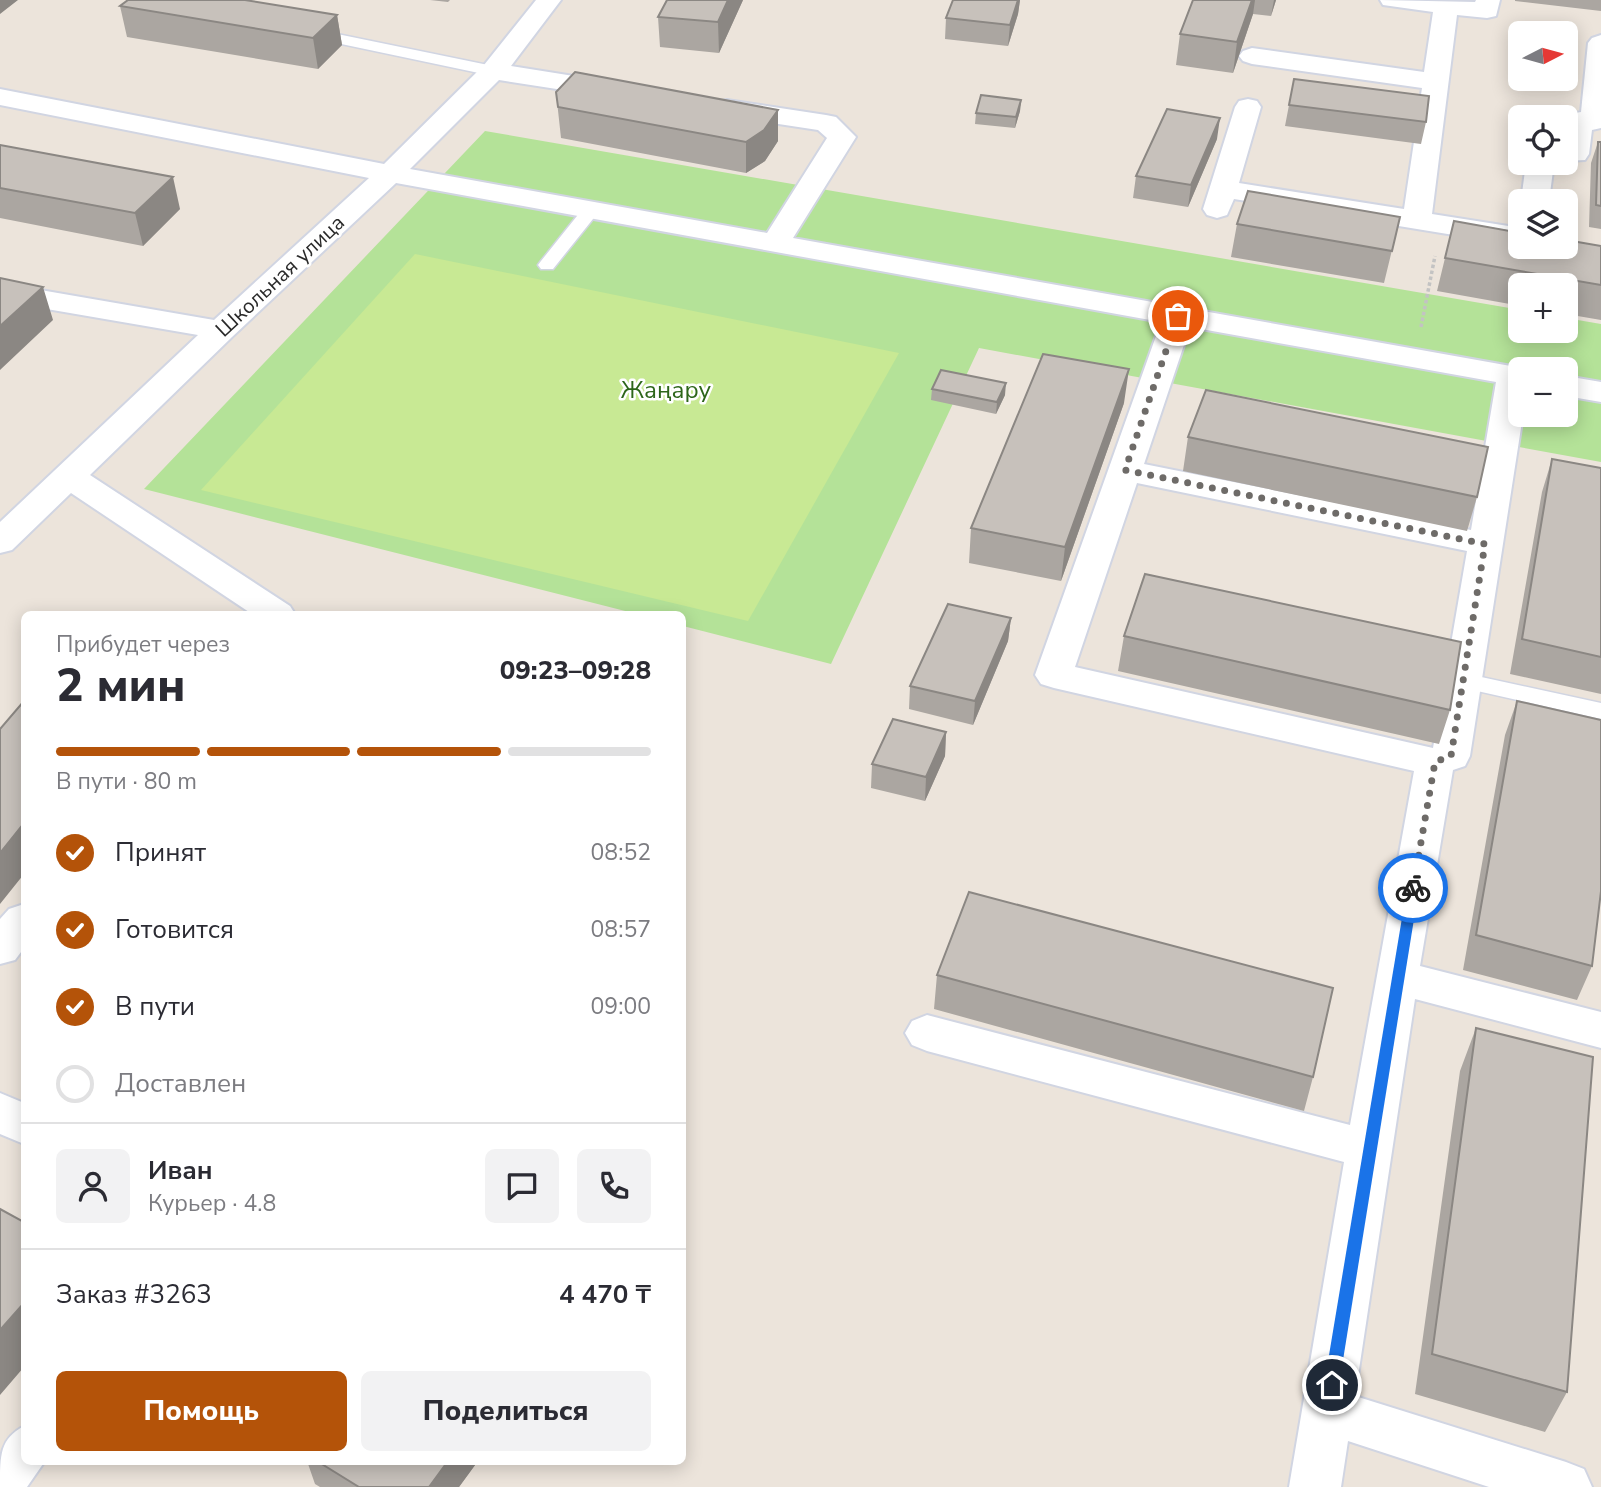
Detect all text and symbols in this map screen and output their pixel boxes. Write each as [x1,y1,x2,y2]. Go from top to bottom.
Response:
north arrow [1508,21,1578,91]
map controls [1508,21,1578,427]
button: locate [1508,105,1578,175]
button: layers [1508,189,1578,259]
street label: Школьная улица [209,209,351,343]
button: + [1508,273,1578,343]
pin [1148,286,1208,346]
icon: bag [1159,297,1197,335]
button: − [1508,357,1578,427]
park label: Жаңару [621,374,712,406]
text: Прибудет через [56,629,230,660]
text: 09:23–09:28 [500,653,651,688]
text: 2 мин [56,654,185,717]
text: В пути · 80 m [56,766,197,797]
icon: check [56,834,94,872]
text: Принят [115,835,206,870]
text: 08:52 [591,837,651,868]
courier [1378,853,1448,923]
icon: bike [1394,869,1432,907]
icon: check [56,911,94,949]
text: Готовится [115,912,234,947]
text: 08:57 [591,914,651,945]
icon: check [56,988,94,1026]
text: В пути [115,989,195,1024]
text: 09:00 [591,991,651,1022]
text: Доставлен [115,1066,246,1101]
button: person [56,1149,130,1223]
button: chat [485,1149,559,1223]
button: phone [577,1149,651,1223]
text: Иван [148,1153,213,1188]
text: Курьер · 4.8 [148,1188,276,1219]
text: Заказ #3263 [56,1277,212,1312]
text: 4 470 ₸ [559,1277,651,1312]
pin [1302,1355,1362,1415]
icon: home [1313,1366,1351,1404]
button: Помощь [56,1371,347,1451]
button: Поделиться [361,1371,651,1451]

